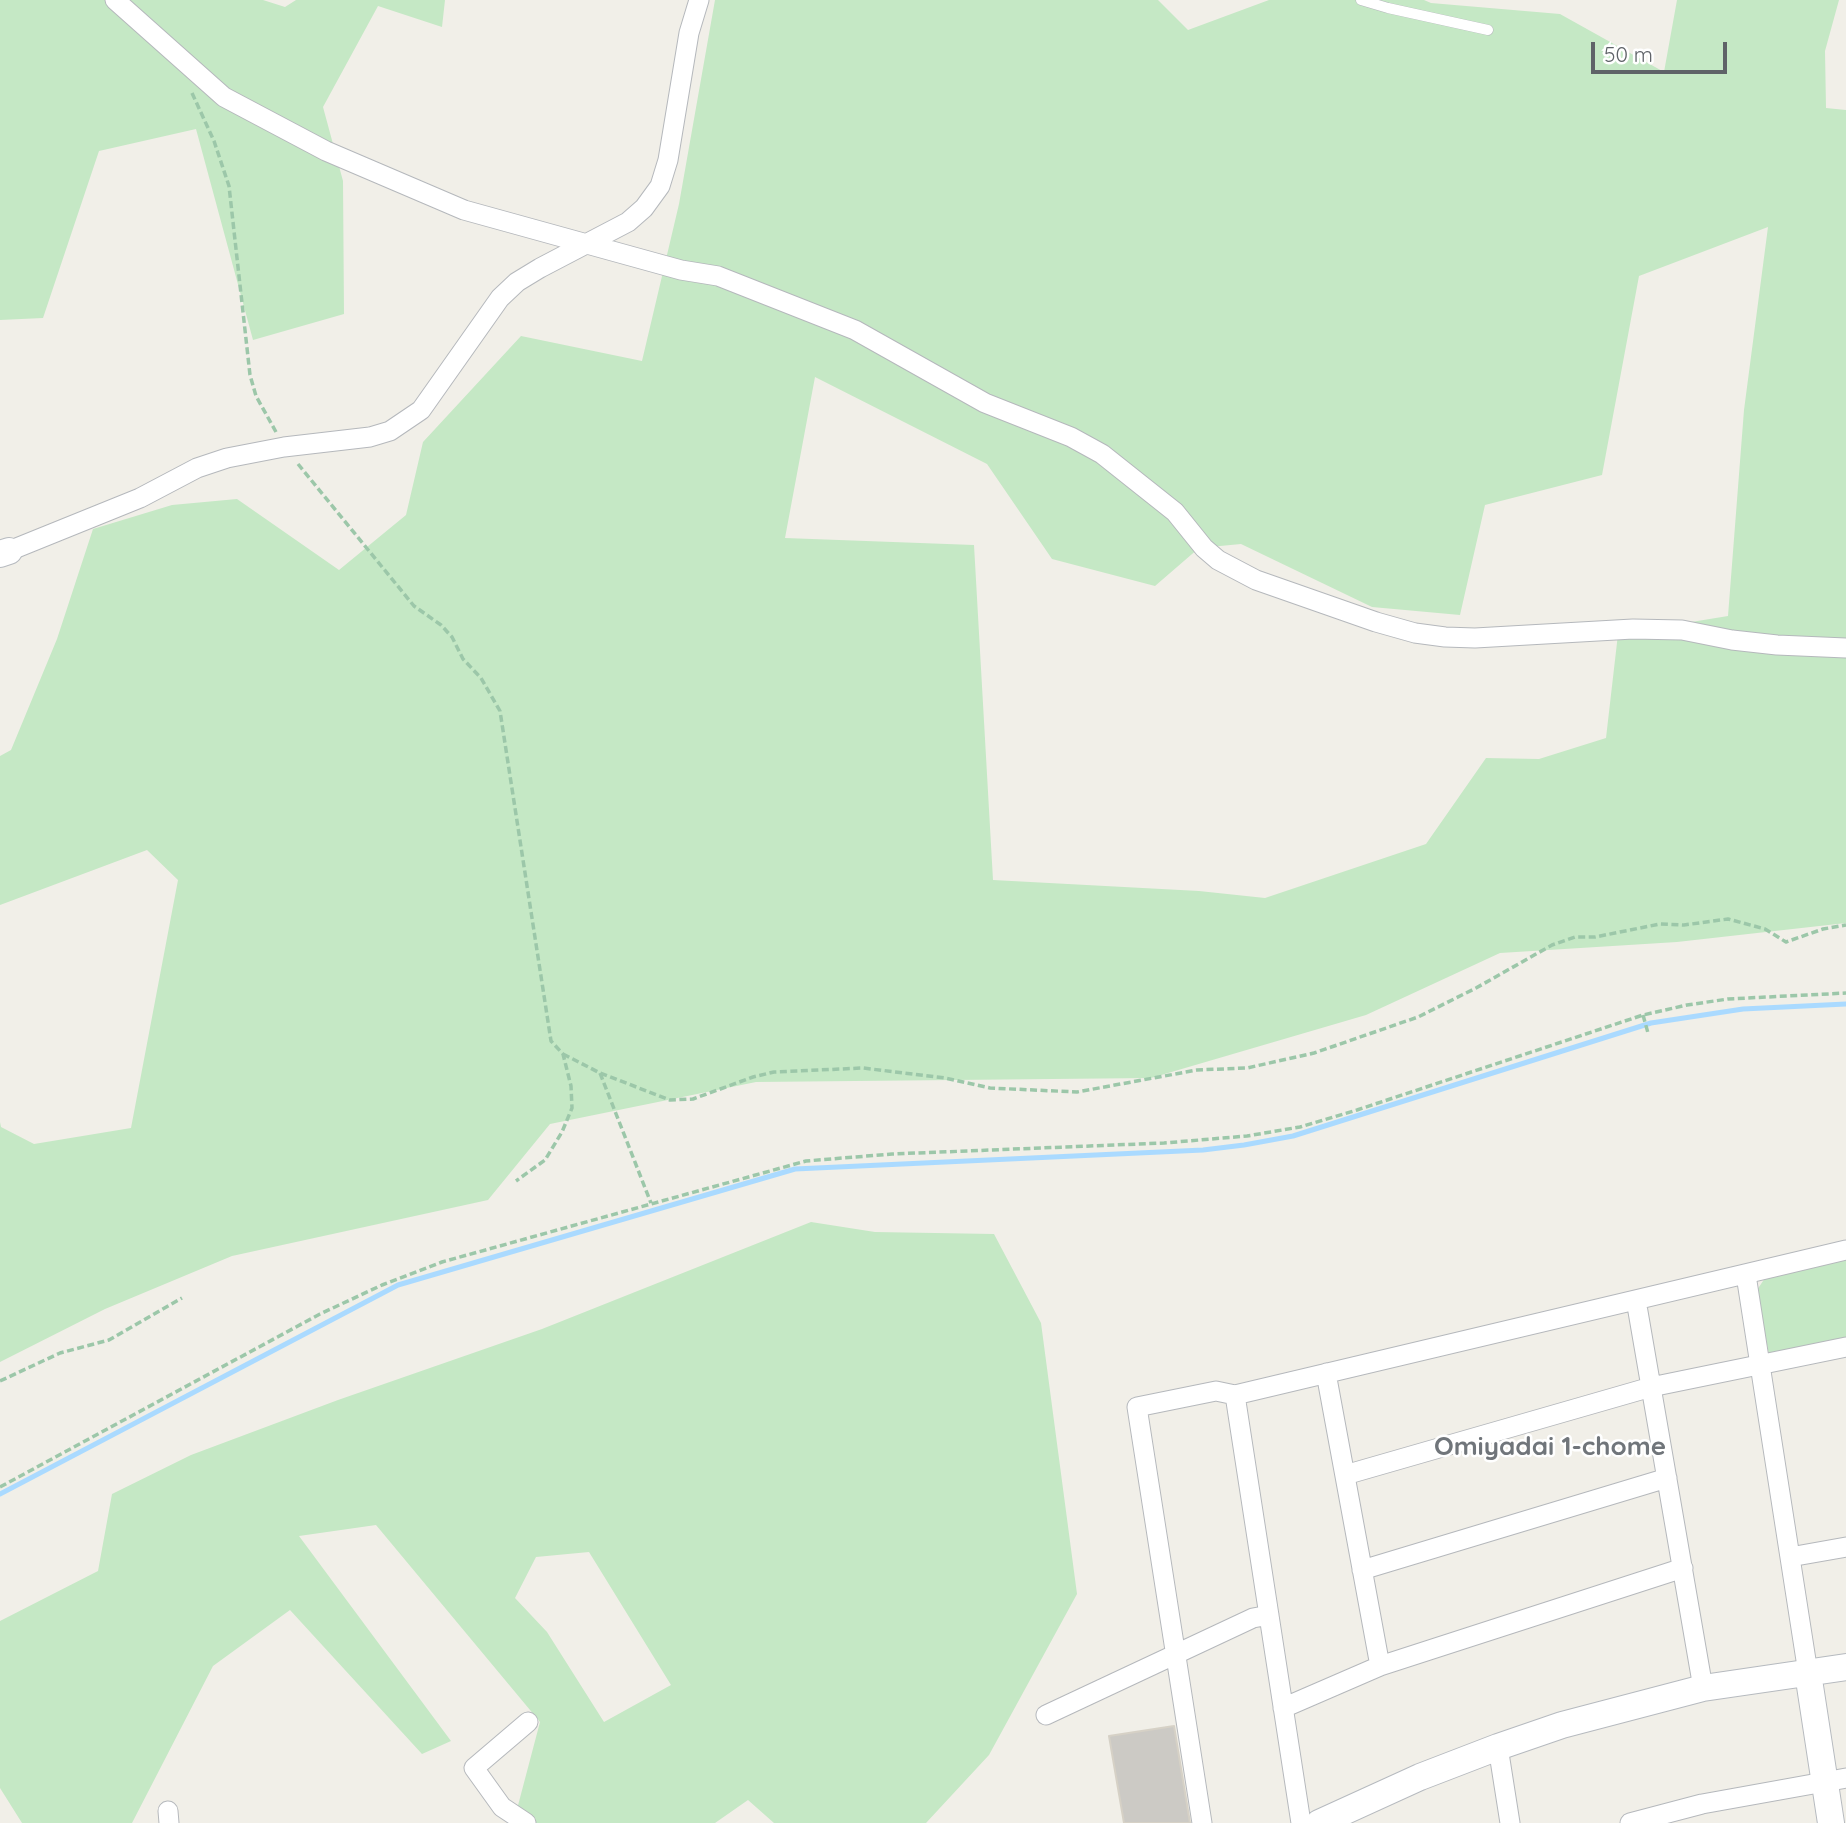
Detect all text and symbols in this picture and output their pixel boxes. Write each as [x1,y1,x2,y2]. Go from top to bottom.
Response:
scale bar [1594,28,1730,72]
text: 50 m [1604,41,1653,67]
district label: Omiyadai 1-chome [1434,1431,1666,1463]

